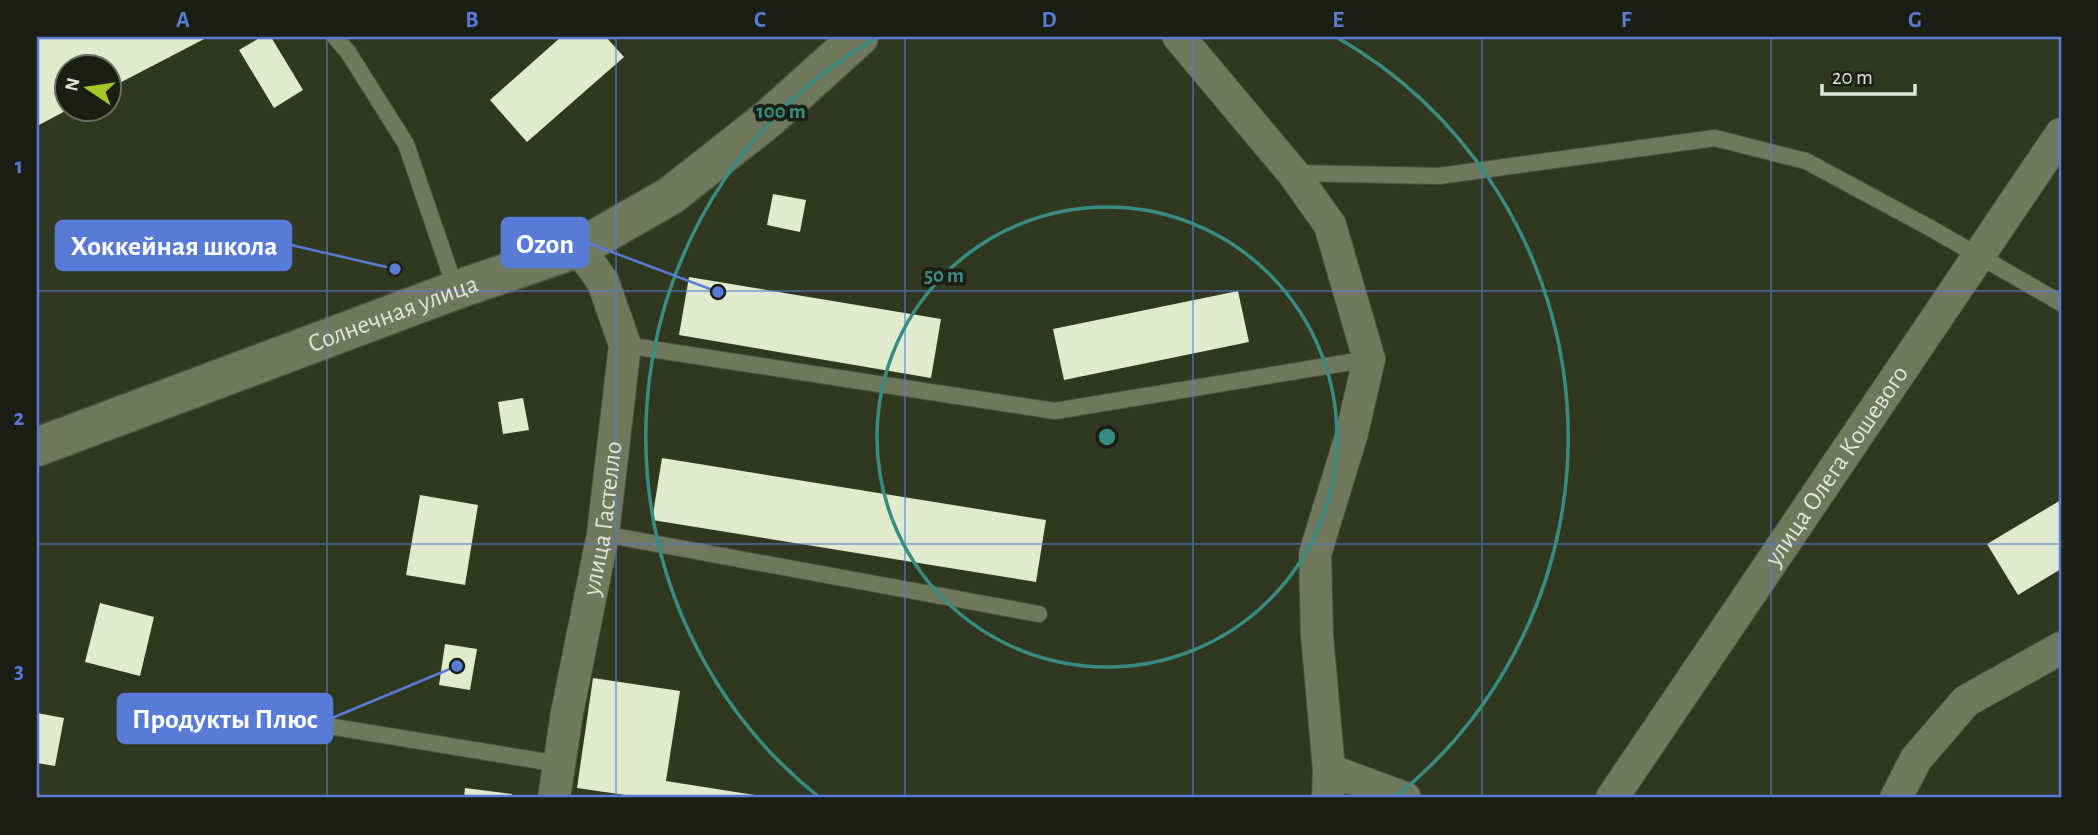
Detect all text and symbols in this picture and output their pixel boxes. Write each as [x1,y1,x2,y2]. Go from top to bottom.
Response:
text: A [176,9,190,32]
text: B [465,9,479,32]
text: C [754,9,766,32]
text: D [1041,9,1057,32]
text: E [1332,9,1344,32]
text: F [1621,9,1632,32]
text: G [1908,9,1922,32]
north arrow [52,52,122,122]
scale bar [1822,52,1914,96]
text: 20 m [1832,67,1873,88]
text: N [62,76,84,93]
text: 100 m [756,101,806,122]
text: 1 [15,155,23,178]
callout: Ozon [502,218,588,267]
callout: Хоккейная школа [56,221,291,270]
text: Ozon [516,231,574,259]
text: Хоккейная школа [70,233,278,261]
text: 50 m [924,265,964,286]
street label: Солнечная улица [304,270,482,357]
street label: улица Олега Кошевого [1759,361,1913,571]
text: 2 [14,407,25,430]
centre of rings [1095,425,1119,449]
street label: улица Гастелло [578,440,627,599]
text: 3 [14,660,24,683]
callout: Продукты Плюс [118,694,332,743]
text: Продукты Плюс [132,706,318,734]

